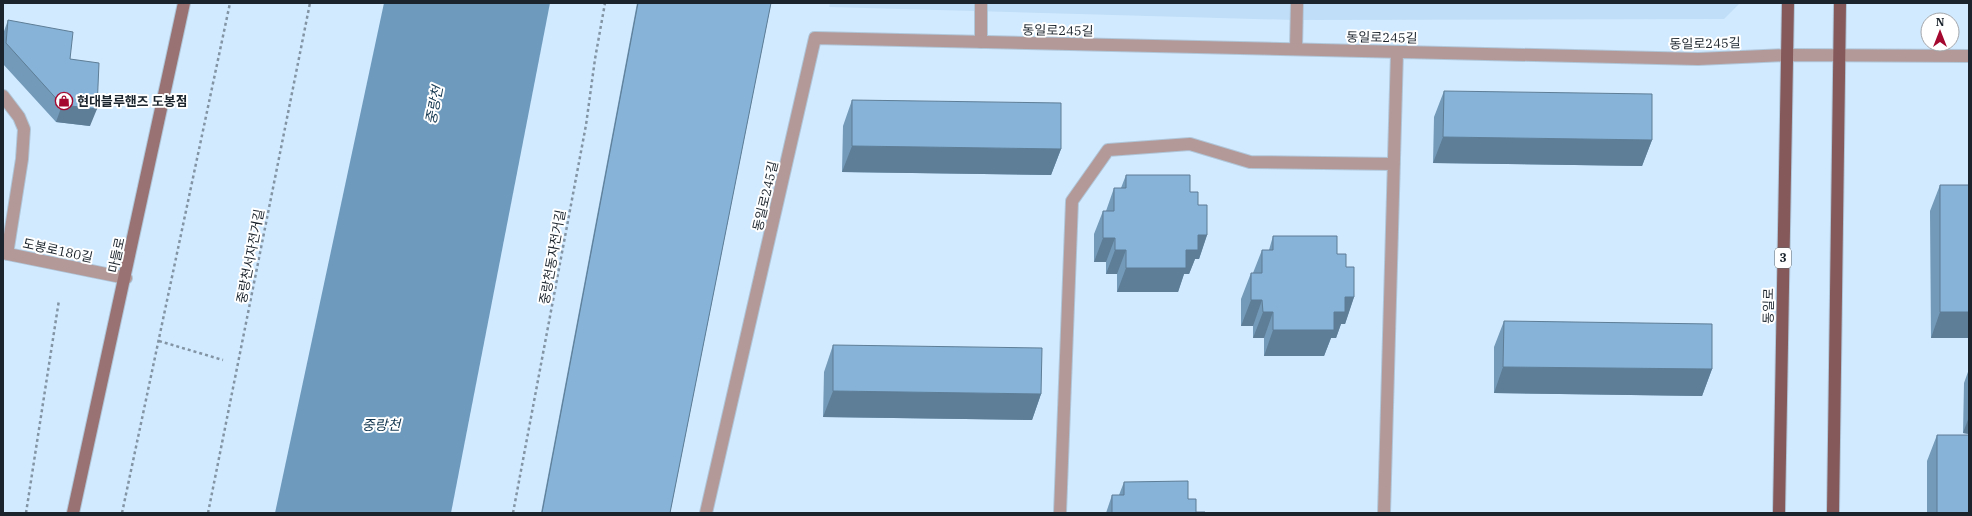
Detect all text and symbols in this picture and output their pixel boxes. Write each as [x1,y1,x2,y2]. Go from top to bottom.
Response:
north arrow [1920,12,1960,52]
text: N [1936,15,1945,29]
street label: 동일로245길 [1022,21,1094,40]
street label: 동일로245길 [1346,28,1418,47]
street label: 동일로245길 [1669,34,1741,53]
water label: 중랑천 [421,83,447,126]
shop icon: 현대블루핸즈 도봉점 [54,91,74,111]
place label: 현대블루핸즈 도봉점 [77,93,188,110]
street label: 동일로245길 [749,159,782,233]
street label: 중랑천서자전거길 [233,208,268,305]
street label: 중랑천동자전거길 [536,208,569,306]
street label: 도봉로180길 [21,235,95,266]
street label: 마들로 [104,236,129,274]
road number: 3 [1775,248,1791,268]
street label: 동일로 [1760,288,1777,324]
water label: 중랑천 [362,416,401,434]

